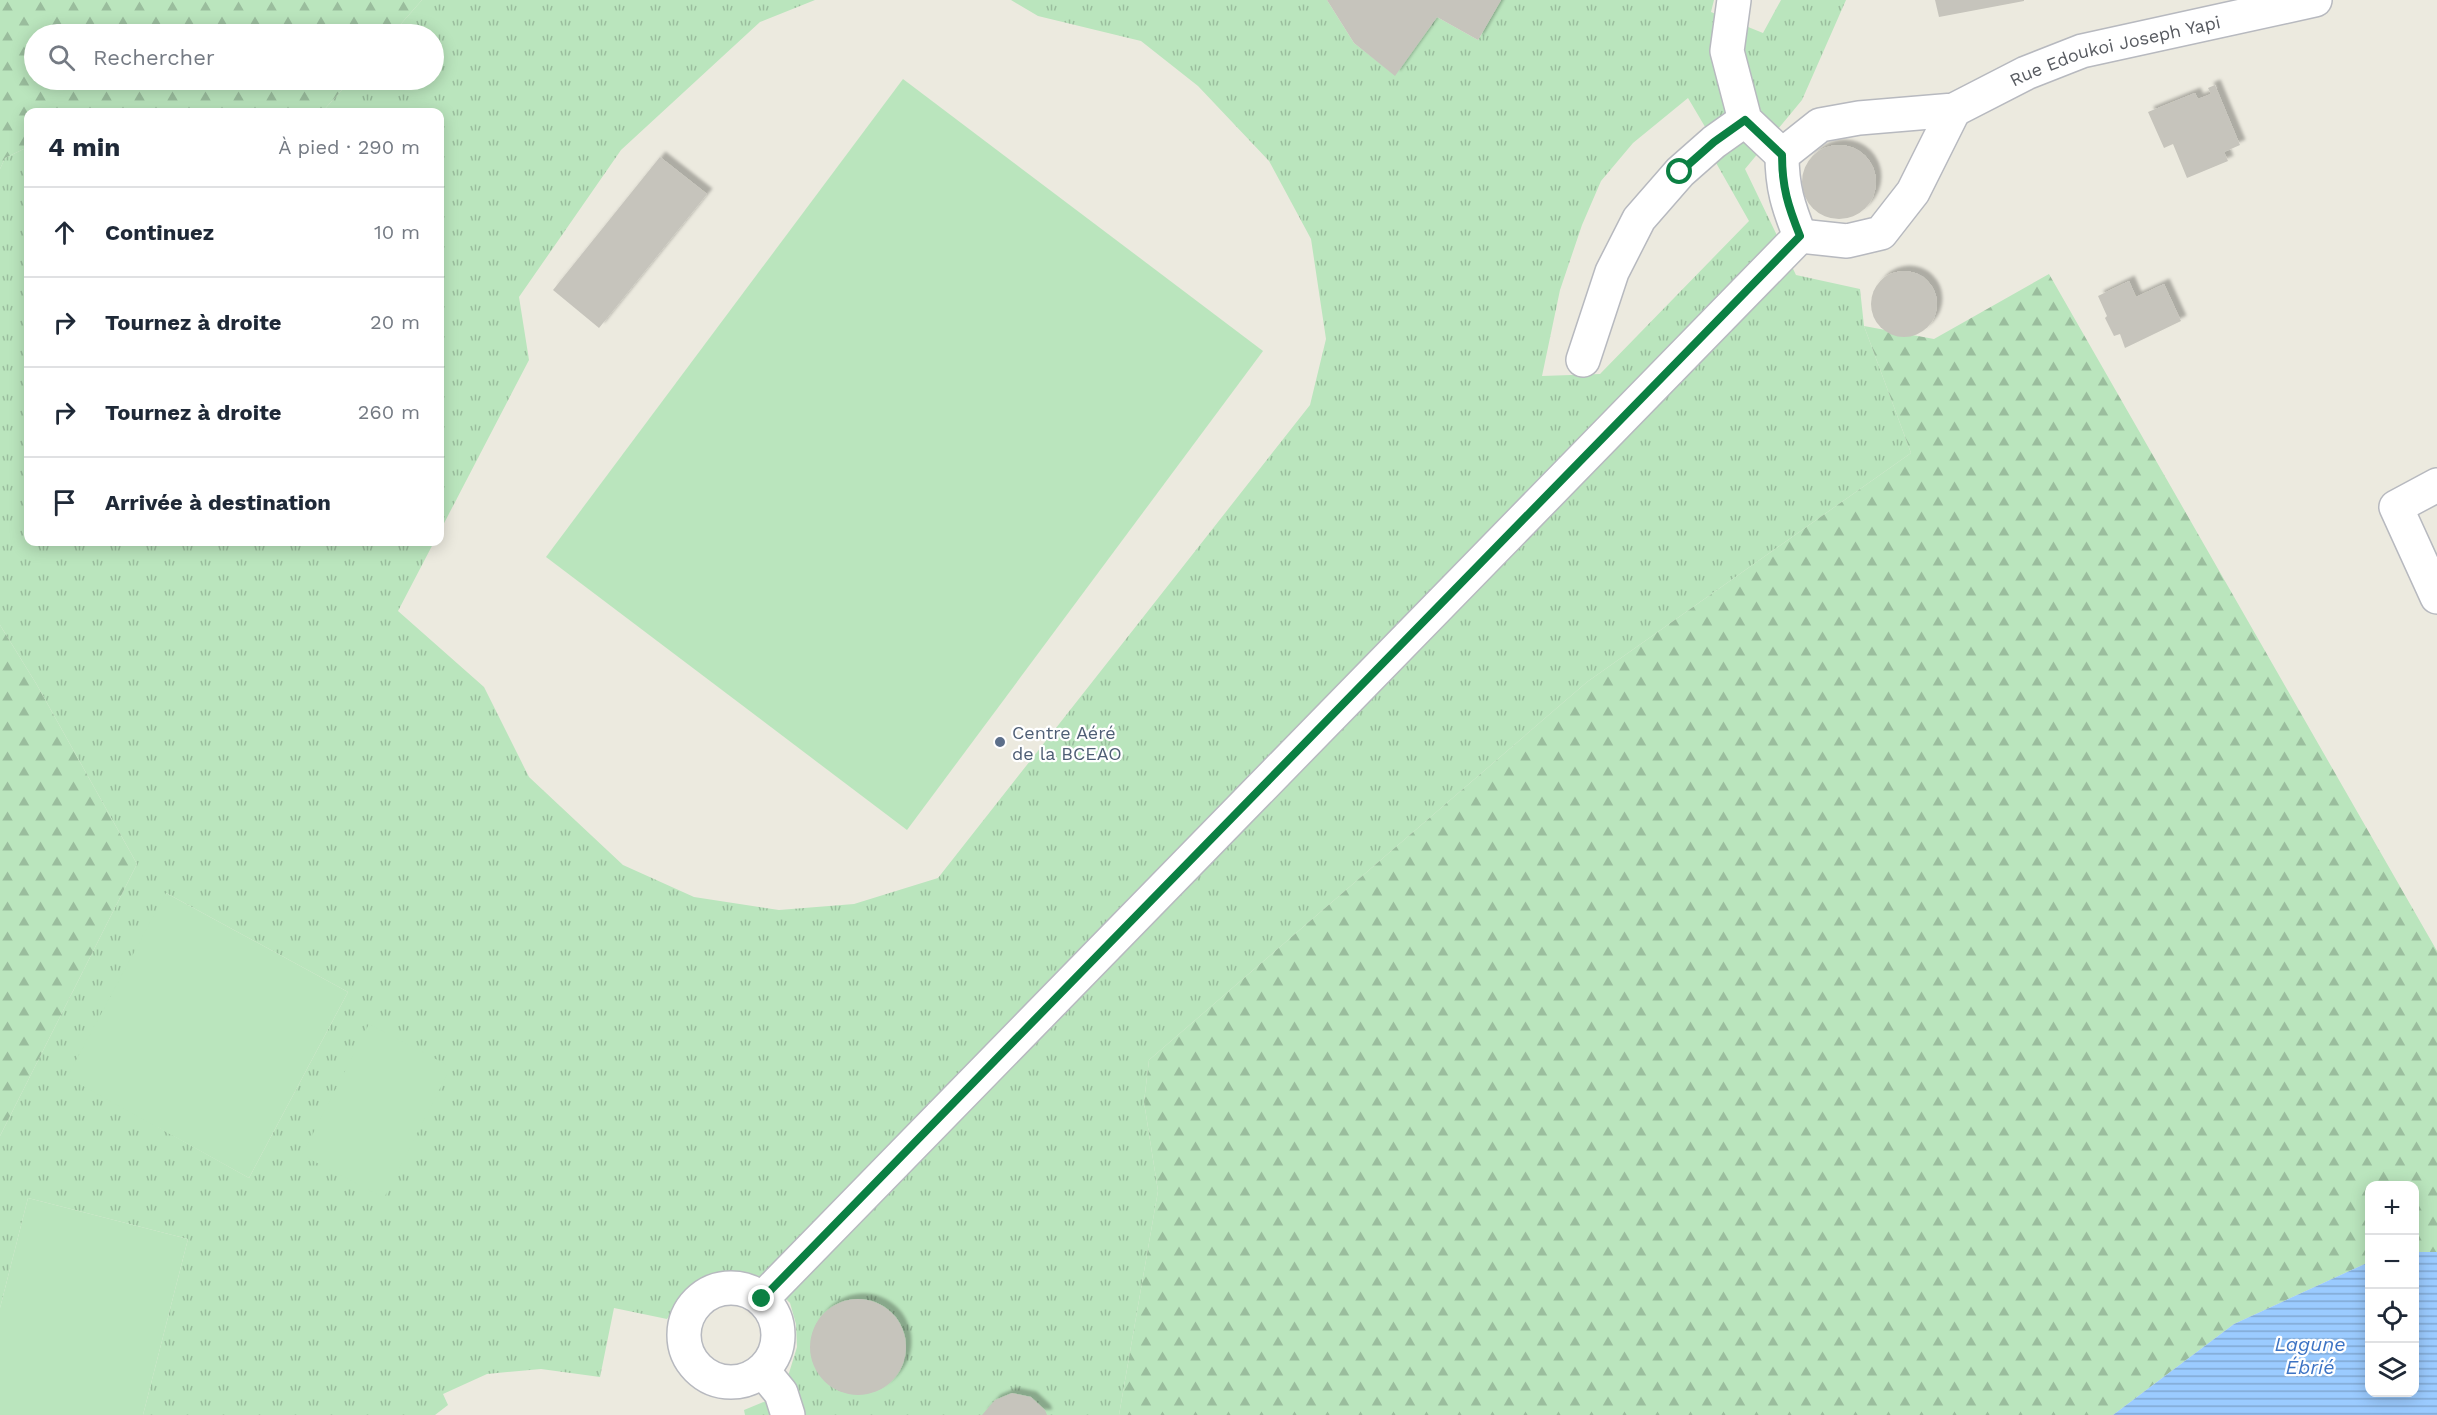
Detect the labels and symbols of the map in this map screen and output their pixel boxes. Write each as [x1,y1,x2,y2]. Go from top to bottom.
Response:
street label: Rue Edoukoi Joseph Yapi [2006,11,2222,90]
route start [1666,158,1692,184]
place label: Centre Aéré de la BCEAO [1012,722,1122,764]
marker: Centre Aéré de la BCEAO [993,735,1007,749]
route end [748,1285,774,1311]
water label: Lagune Ébrié [2274,1332,2346,1379]

